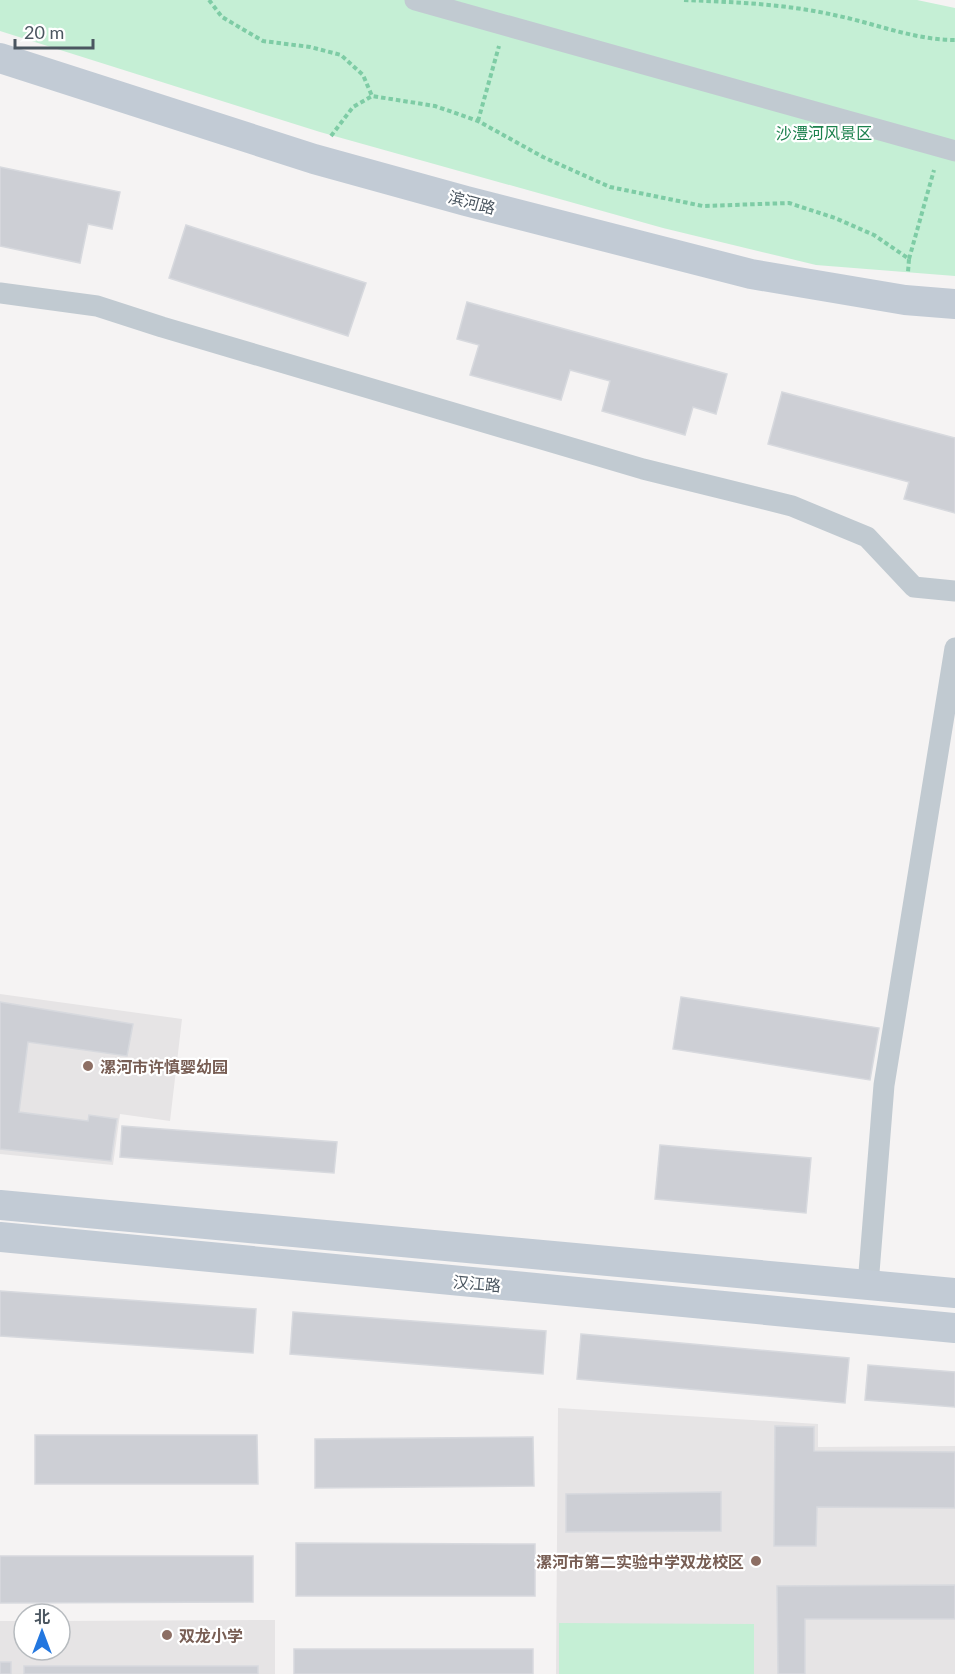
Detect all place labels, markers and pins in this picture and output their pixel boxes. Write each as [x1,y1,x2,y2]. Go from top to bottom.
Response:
place label: 漯河市许慎婴幼园 [100,1057,228,1076]
marker: 漯河市许慎婴幼园 [81,1059,95,1073]
place label: 漯河市第二实验中学双龙校区 [536,1552,744,1571]
marker: 漯河市第二实验中学双龙校区 [749,1554,763,1568]
place label: 双龙小学 [179,1626,243,1645]
marker: 双龙小学 [160,1628,174,1642]

